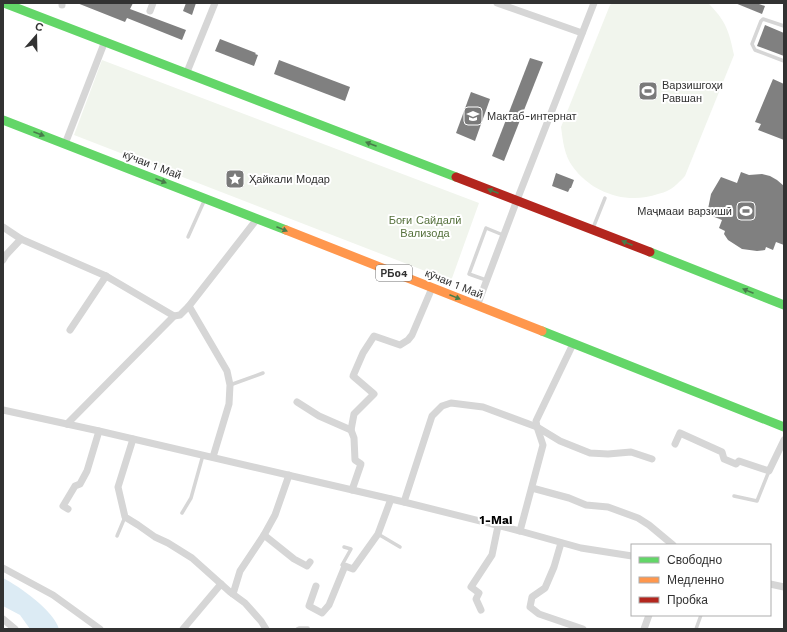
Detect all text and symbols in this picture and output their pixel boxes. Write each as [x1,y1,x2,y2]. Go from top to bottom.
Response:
north arrow [16,16,56,56]
text: С [33,20,45,35]
place label: Варзишгоҳи Равшан [662,79,723,105]
sports icon: Варзишгоҳи Равшан [637,80,659,102]
school or university icon: Мактаб-интернат [462,105,484,127]
place label: Мактаб-интернат [487,110,577,123]
one-way arrow [34,131,45,137]
one-way arrow [365,140,377,146]
street label: кӯчаи 1 Май [121,148,183,182]
place icon: Ҳайкали Модар [224,168,246,190]
place label: Ҳайкали Модар [249,173,330,186]
one-way arrow [155,179,167,185]
one-way arrow [486,187,498,193]
sports icon: Маҷмааи варзишӣ [735,200,757,222]
place label: Маҷмааи варзишӣ [637,205,732,218]
park label: Боғи Сайдалӣ Вализода [389,214,461,240]
one-way arrow [276,226,288,232]
one-way arrow [620,239,632,245]
road number: РБ04 [376,265,412,281]
street label: кӯчаи 1 Май [423,266,485,302]
one-way arrow [741,287,753,293]
one-way arrow [449,294,461,300]
district label: 1-Mai [480,513,512,527]
legend [631,544,771,616]
text: Свободно [667,553,722,567]
text: Медленно [667,573,724,587]
text: Пробка [667,593,708,607]

